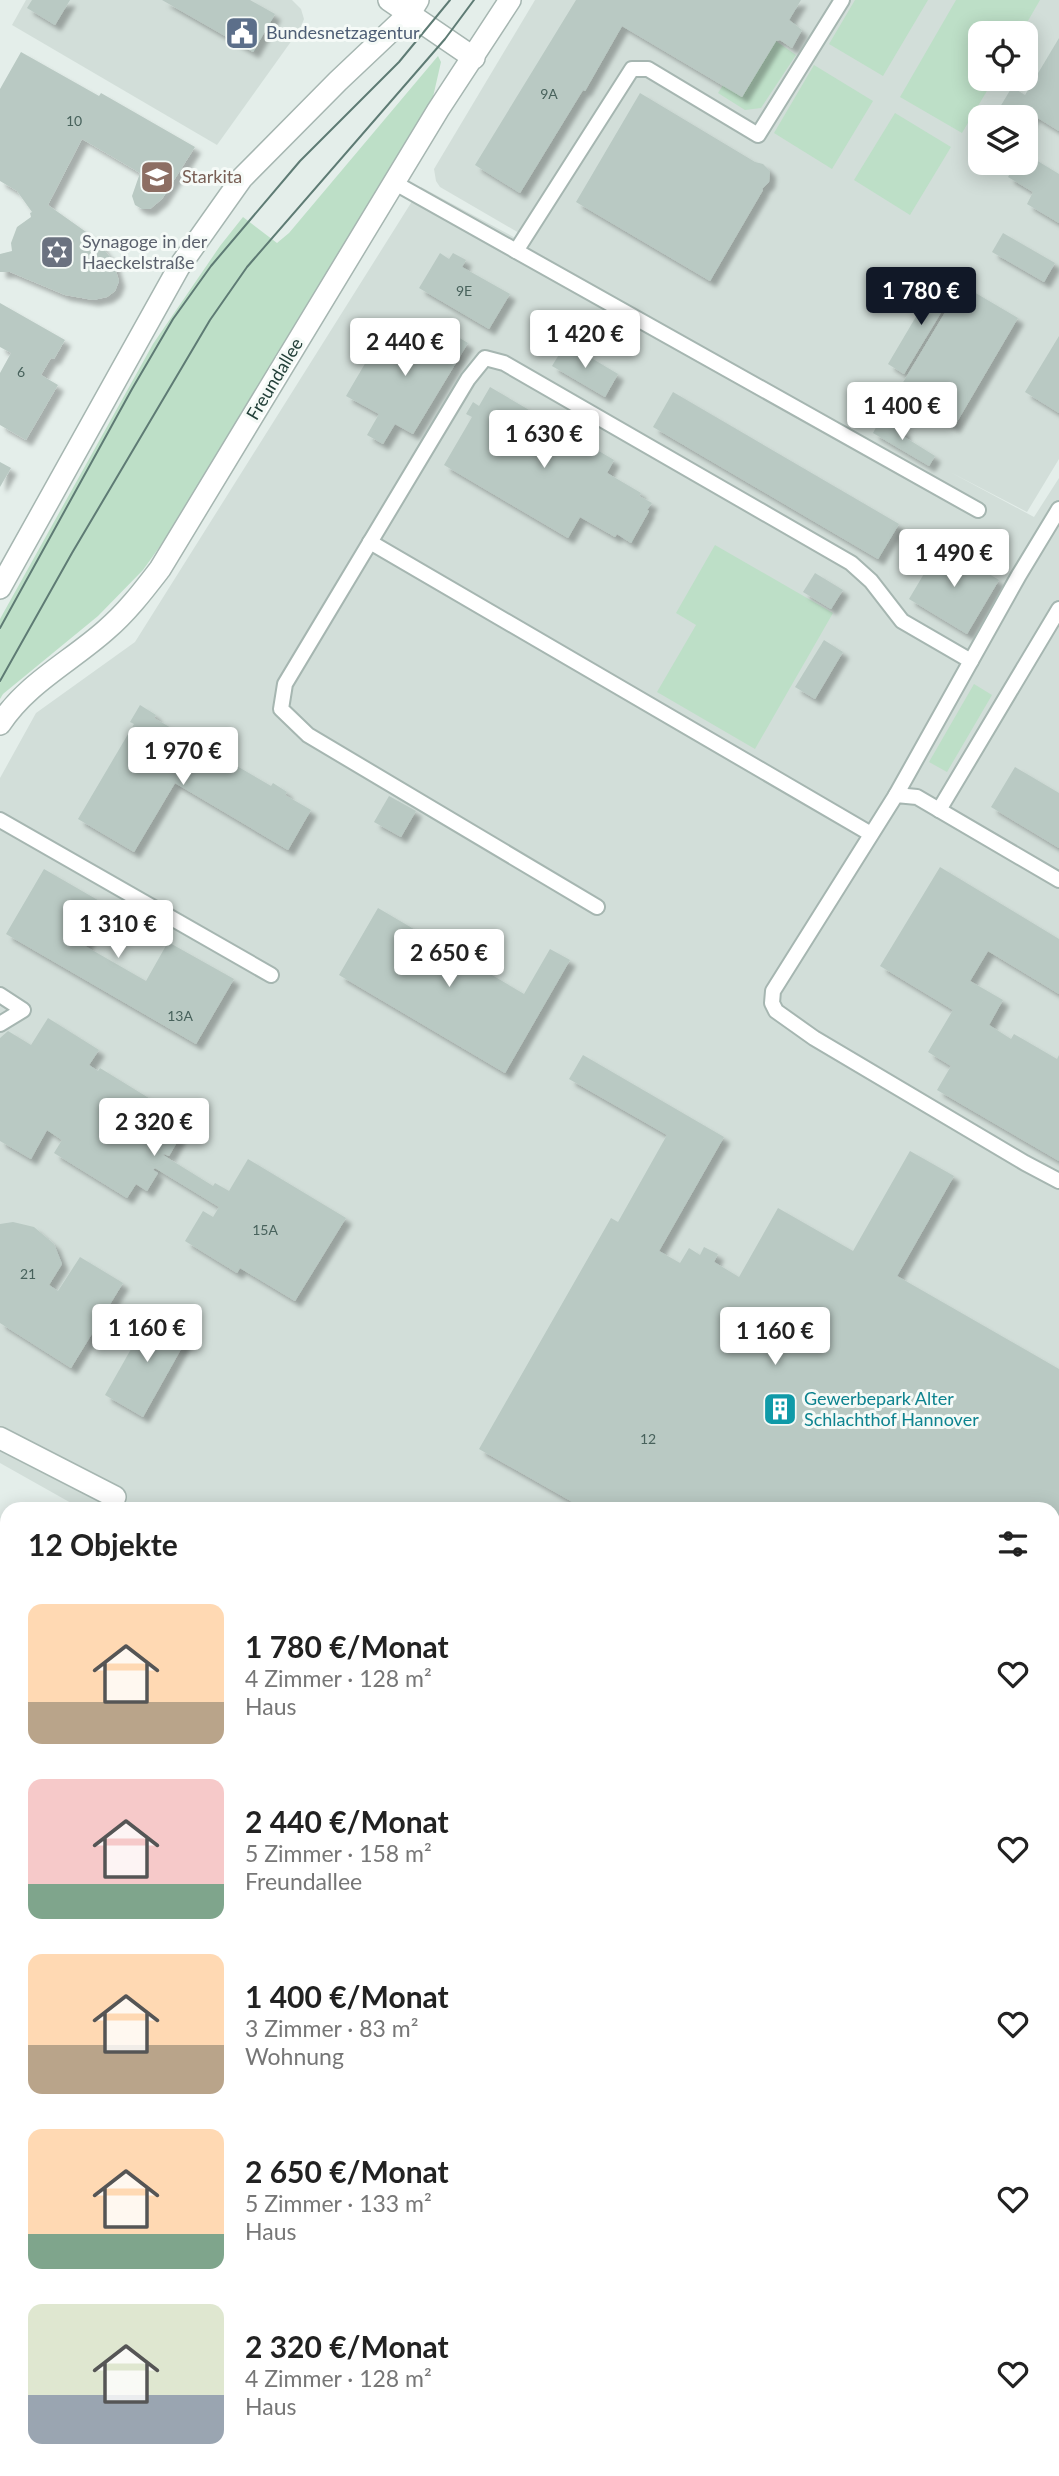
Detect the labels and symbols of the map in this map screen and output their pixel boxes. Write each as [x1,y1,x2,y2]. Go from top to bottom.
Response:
public building icon: Bundesnetzagentur [223,14,261,52]
place label: Bundesnetzagentur [266,21,420,43]
house number: 9A [540,85,558,102]
house number: 10 [66,112,82,129]
school or university icon: Starkita [138,158,176,196]
place label: Starkita [182,165,242,187]
place label: Synagoge in der Haeckelstraße [82,230,208,273]
synagogue icon: Synagoge in der Haeckelstraße [38,233,76,271]
pin: 1 780 € [856,268,986,327]
house number: 9E [456,282,472,299]
pin: 1 420 € [520,310,650,370]
pin: 2 440 € [340,318,470,378]
street label: Freundallee [241,334,307,423]
house number: 6 [17,363,25,380]
pin: 1 400 € [837,382,967,442]
pin: 1 630 € [479,410,609,470]
pin: 1 490 € [889,530,1019,589]
pin: 1 970 € [118,728,248,787]
pin: 1 310 € [53,900,183,960]
pin: 2 650 € [384,930,514,989]
house number: 13A [167,1007,193,1024]
pin: 2 320 € [89,1098,219,1158]
house number: 15A [252,1221,278,1238]
house number: 21 [20,1265,36,1282]
pin: 1 160 € [82,1304,212,1364]
pin: 1 160 € [710,1308,840,1367]
place label: Gewerbepark Alter Schlachthof Hannover [804,1387,979,1430]
building icon: Gewerbepark Alter Schlachthof Hannover [761,1390,799,1428]
house number: 12 [640,1430,656,1447]

